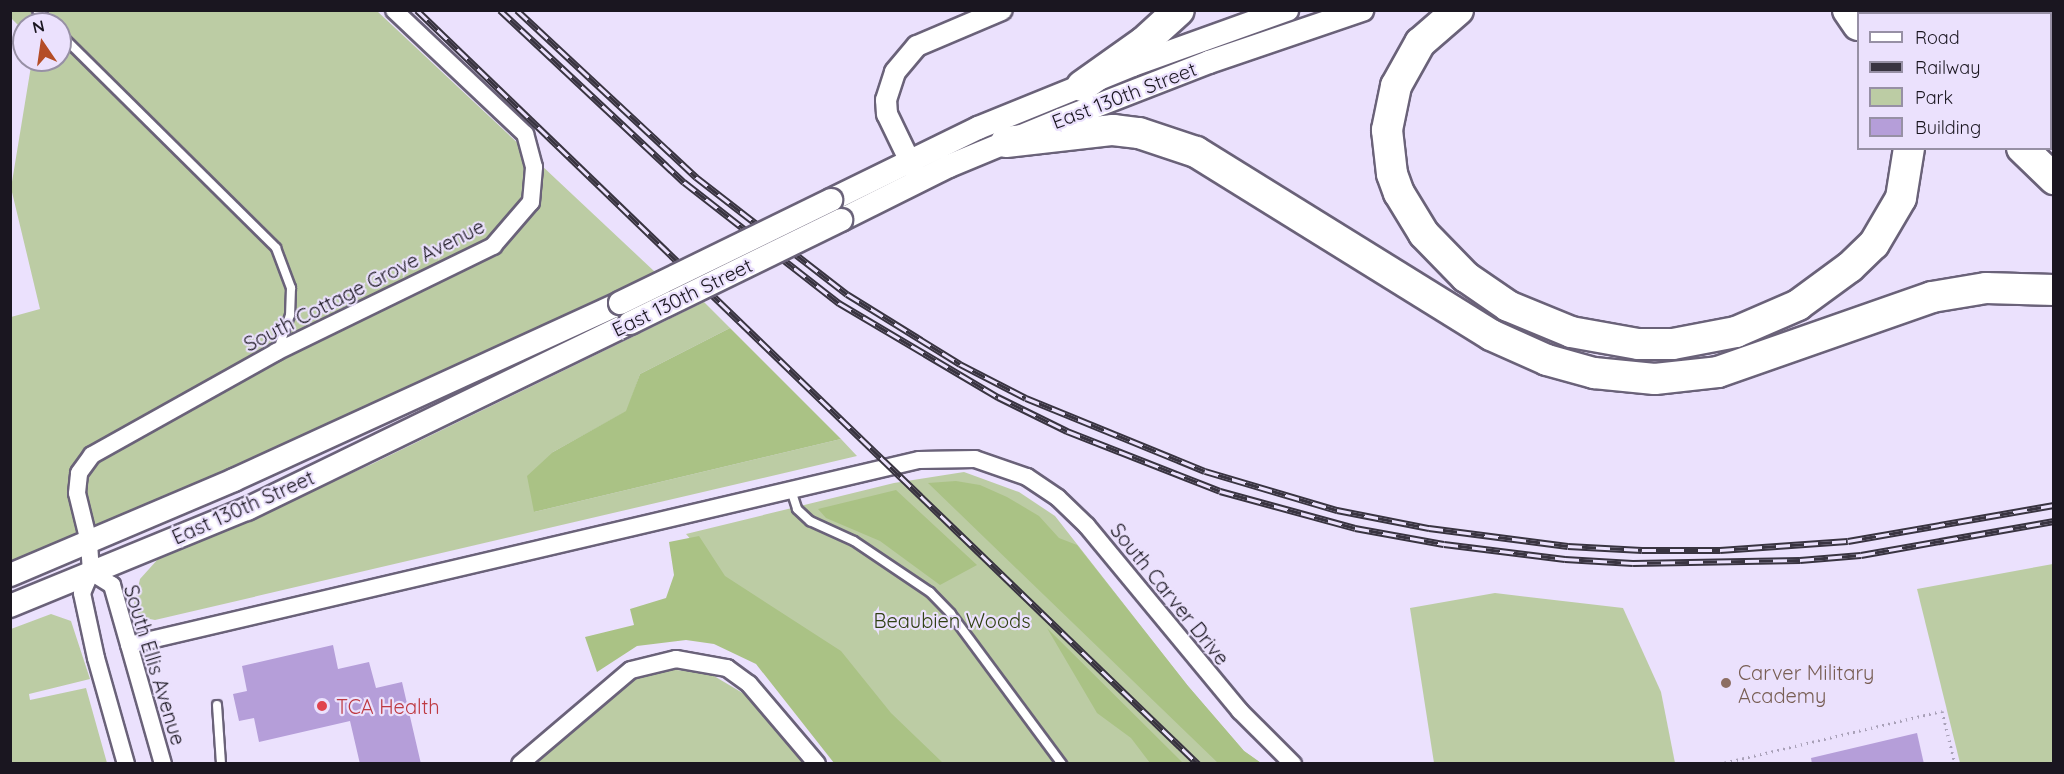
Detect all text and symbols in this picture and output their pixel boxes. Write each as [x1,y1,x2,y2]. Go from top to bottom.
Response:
north arrow [12,12,72,72]
legend [1857,12,2052,150]
text: N [30,15,46,37]
text: Road [1915,26,1960,49]
street label: East 130th Street [1048,56,1200,134]
text: Railway [1915,56,1981,79]
text: Park [1915,86,1953,109]
text: Building [1915,116,1981,139]
street label: South Cottage Grove Avenue [240,214,488,356]
street label: East 130th Street [608,253,756,341]
street label: East 130th Street [168,465,318,549]
street label: South Carver Drive [1106,518,1234,670]
street label: South Ellis Avenue [119,582,191,748]
park label: Beaubien Woods [873,608,1031,632]
place label: Carver Military Academy [1738,660,1874,707]
marker: Carver Military Academy [1719,676,1733,690]
place label: TCA Health [336,694,440,718]
marker: TCA Health [313,697,331,715]

